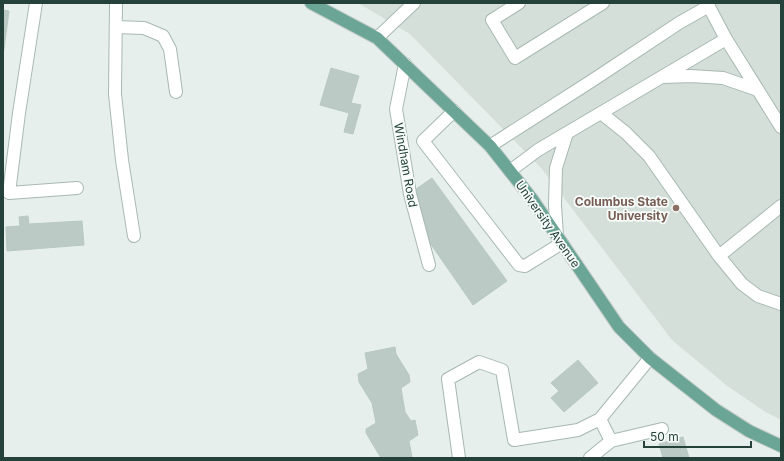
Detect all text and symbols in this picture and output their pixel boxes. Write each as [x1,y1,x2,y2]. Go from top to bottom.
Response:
street label: Windham Road [391,121,421,209]
street label: University Avenue [512,178,584,270]
place label: Columbus State University [575,194,669,223]
marker: Columbus State University [671,203,681,213]
scale bar [644,423,751,449]
text: 50 m [650,429,679,444]

